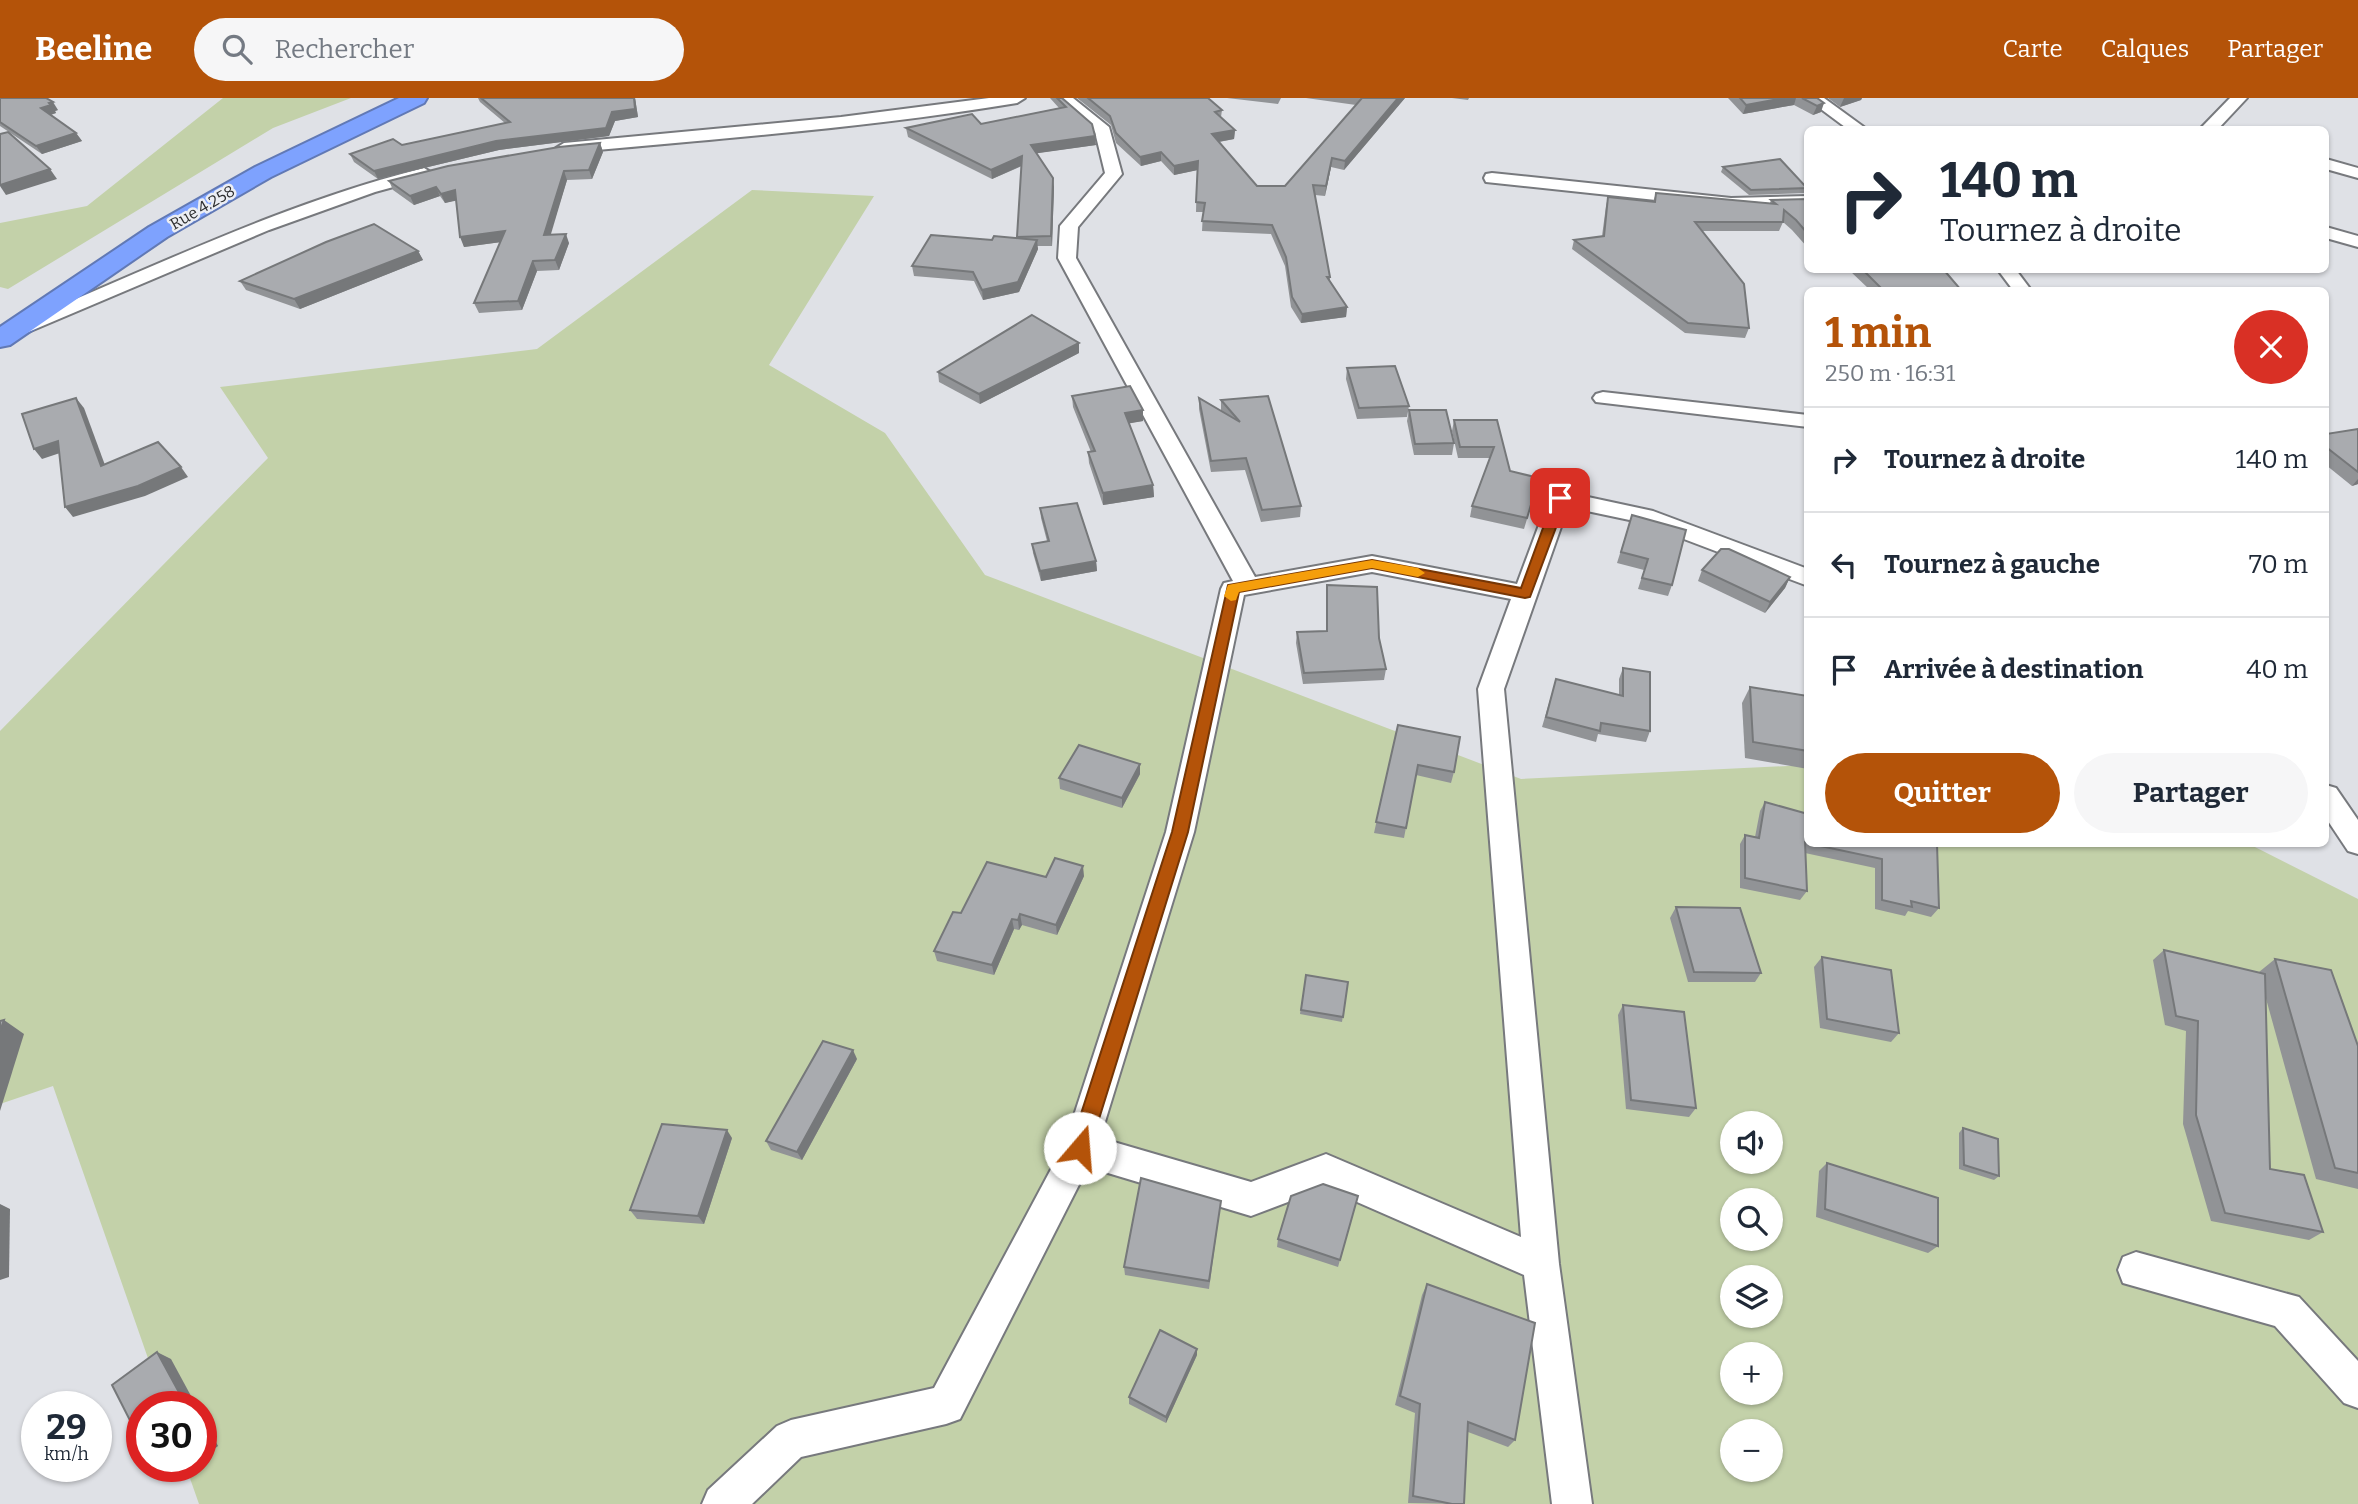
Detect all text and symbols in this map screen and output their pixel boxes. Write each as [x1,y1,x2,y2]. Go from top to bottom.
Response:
search box [194,18,684,81]
text: Beeline [35,29,152,69]
icon: search [218,30,256,68]
text: Rechercher [274,34,414,65]
text: Carte [2003,35,2063,63]
text: Calques [2101,35,2189,63]
text: Partager [2227,35,2323,63]
text: 140 m [1940,151,2078,210]
icon: right [1825,154,1916,245]
street label: Rue 4.258 [166,181,238,234]
text: Tournez à droite [1940,211,2182,249]
text: 1 min [1825,308,1931,358]
button: close [2234,310,2308,384]
text: 250 m · 16:31 [1825,359,1955,387]
icon: right [1825,441,1863,479]
text: Tournez à droite [1884,444,2085,475]
text: 140 m [2236,444,2308,475]
pin [1530,468,1590,528]
icon: arrive [1541,479,1579,517]
icon: left [1825,546,1863,584]
text: Tournez à gauche [1884,549,2100,580]
text: 70 m [2249,549,2308,580]
icon: arrive [1825,651,1863,689]
text: Arrivée à destination [1884,654,2143,685]
text: 40 m [2246,654,2308,685]
button: Quitter [1825,753,2060,833]
button: Partager [2074,753,2308,833]
position arrow [1043,1111,1117,1185]
map controls [1720,1111,1783,1482]
button: sound [1720,1111,1783,1174]
button: search [1720,1188,1783,1251]
button: layers [1720,1265,1783,1328]
button: + [1720,1342,1783,1405]
speed limit sign: 30 [126,1391,217,1482]
text: 29 [46,1406,87,1448]
button: − [1720,1419,1783,1482]
text: km/h [44,1443,89,1465]

